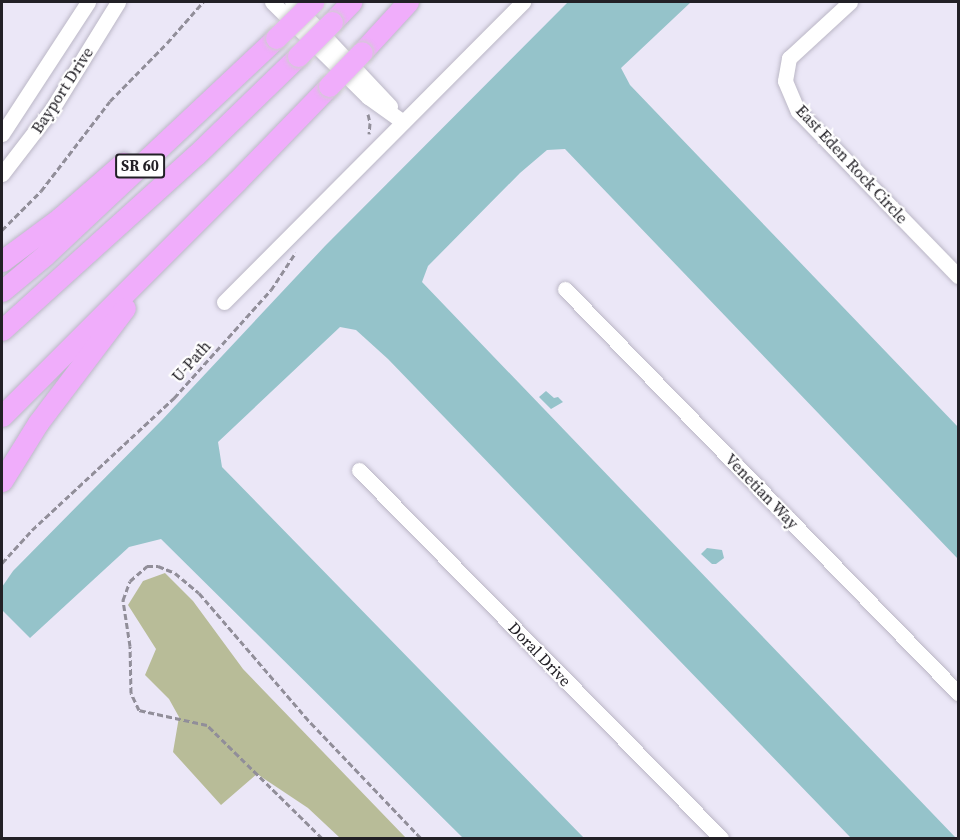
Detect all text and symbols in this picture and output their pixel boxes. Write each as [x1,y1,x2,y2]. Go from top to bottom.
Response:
street label: Bayport Drive [27,43,97,137]
street label: East Eden Rock Circle [792,101,912,227]
road number: SR 60 [114,154,166,178]
street label: U-Path [168,336,214,386]
street label: Venetian Way [721,449,803,533]
street label: Doral Drive [505,618,575,690]

